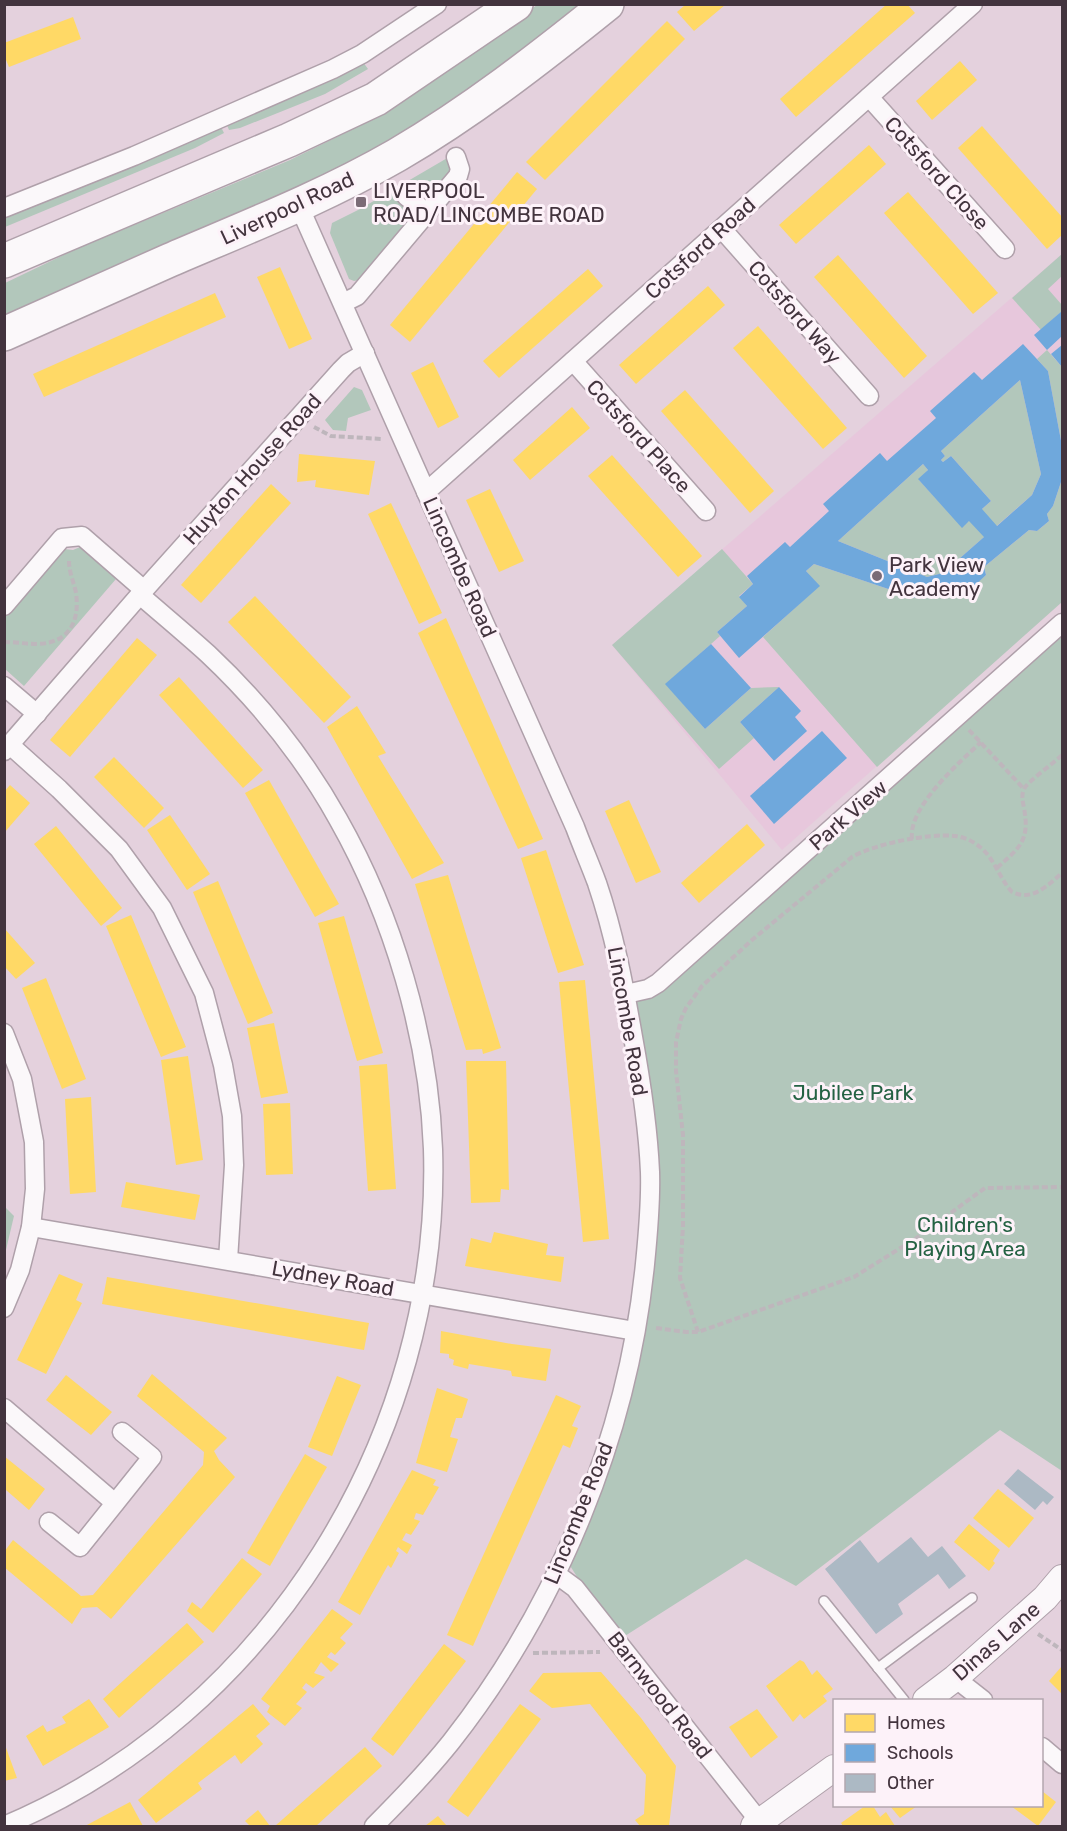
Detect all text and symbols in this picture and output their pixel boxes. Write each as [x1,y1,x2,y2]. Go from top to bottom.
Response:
street label: Cotsford Close [880,111,994,235]
street label: Liverpool Road [216,166,358,250]
place label: LIVERPOOL ROAD/LINCOMBE ROAD [373,178,605,227]
street label: Cotsford Road [640,192,760,304]
marker: LIVERPOOL ROAD/LINCOMBE ROAD [354,195,368,209]
street label: Cotsford Way [743,255,847,369]
street label: Cotsford Place [582,374,696,498]
street label: Huyton House Road [178,388,326,550]
street label: Lincombe Road [418,493,502,641]
place label: Park View Academy [889,552,984,601]
marker: Park View Academy [870,569,884,583]
street label: Park View [804,774,892,856]
street label: Lincombe Road [603,944,653,1098]
park label: Jubilee Park [793,1080,914,1105]
park label: Children's Playing Area [904,1212,1026,1261]
street label: Lydney Road [270,1255,396,1301]
street label: Lincombe Road [538,1438,618,1588]
street label: Dinas Lane [947,1596,1045,1686]
street label: Barnwood Road [603,1627,717,1763]
legend [833,1699,1043,1807]
text: Homes [887,1712,945,1734]
text: Schools [887,1742,953,1764]
text: Other [887,1772,934,1794]

